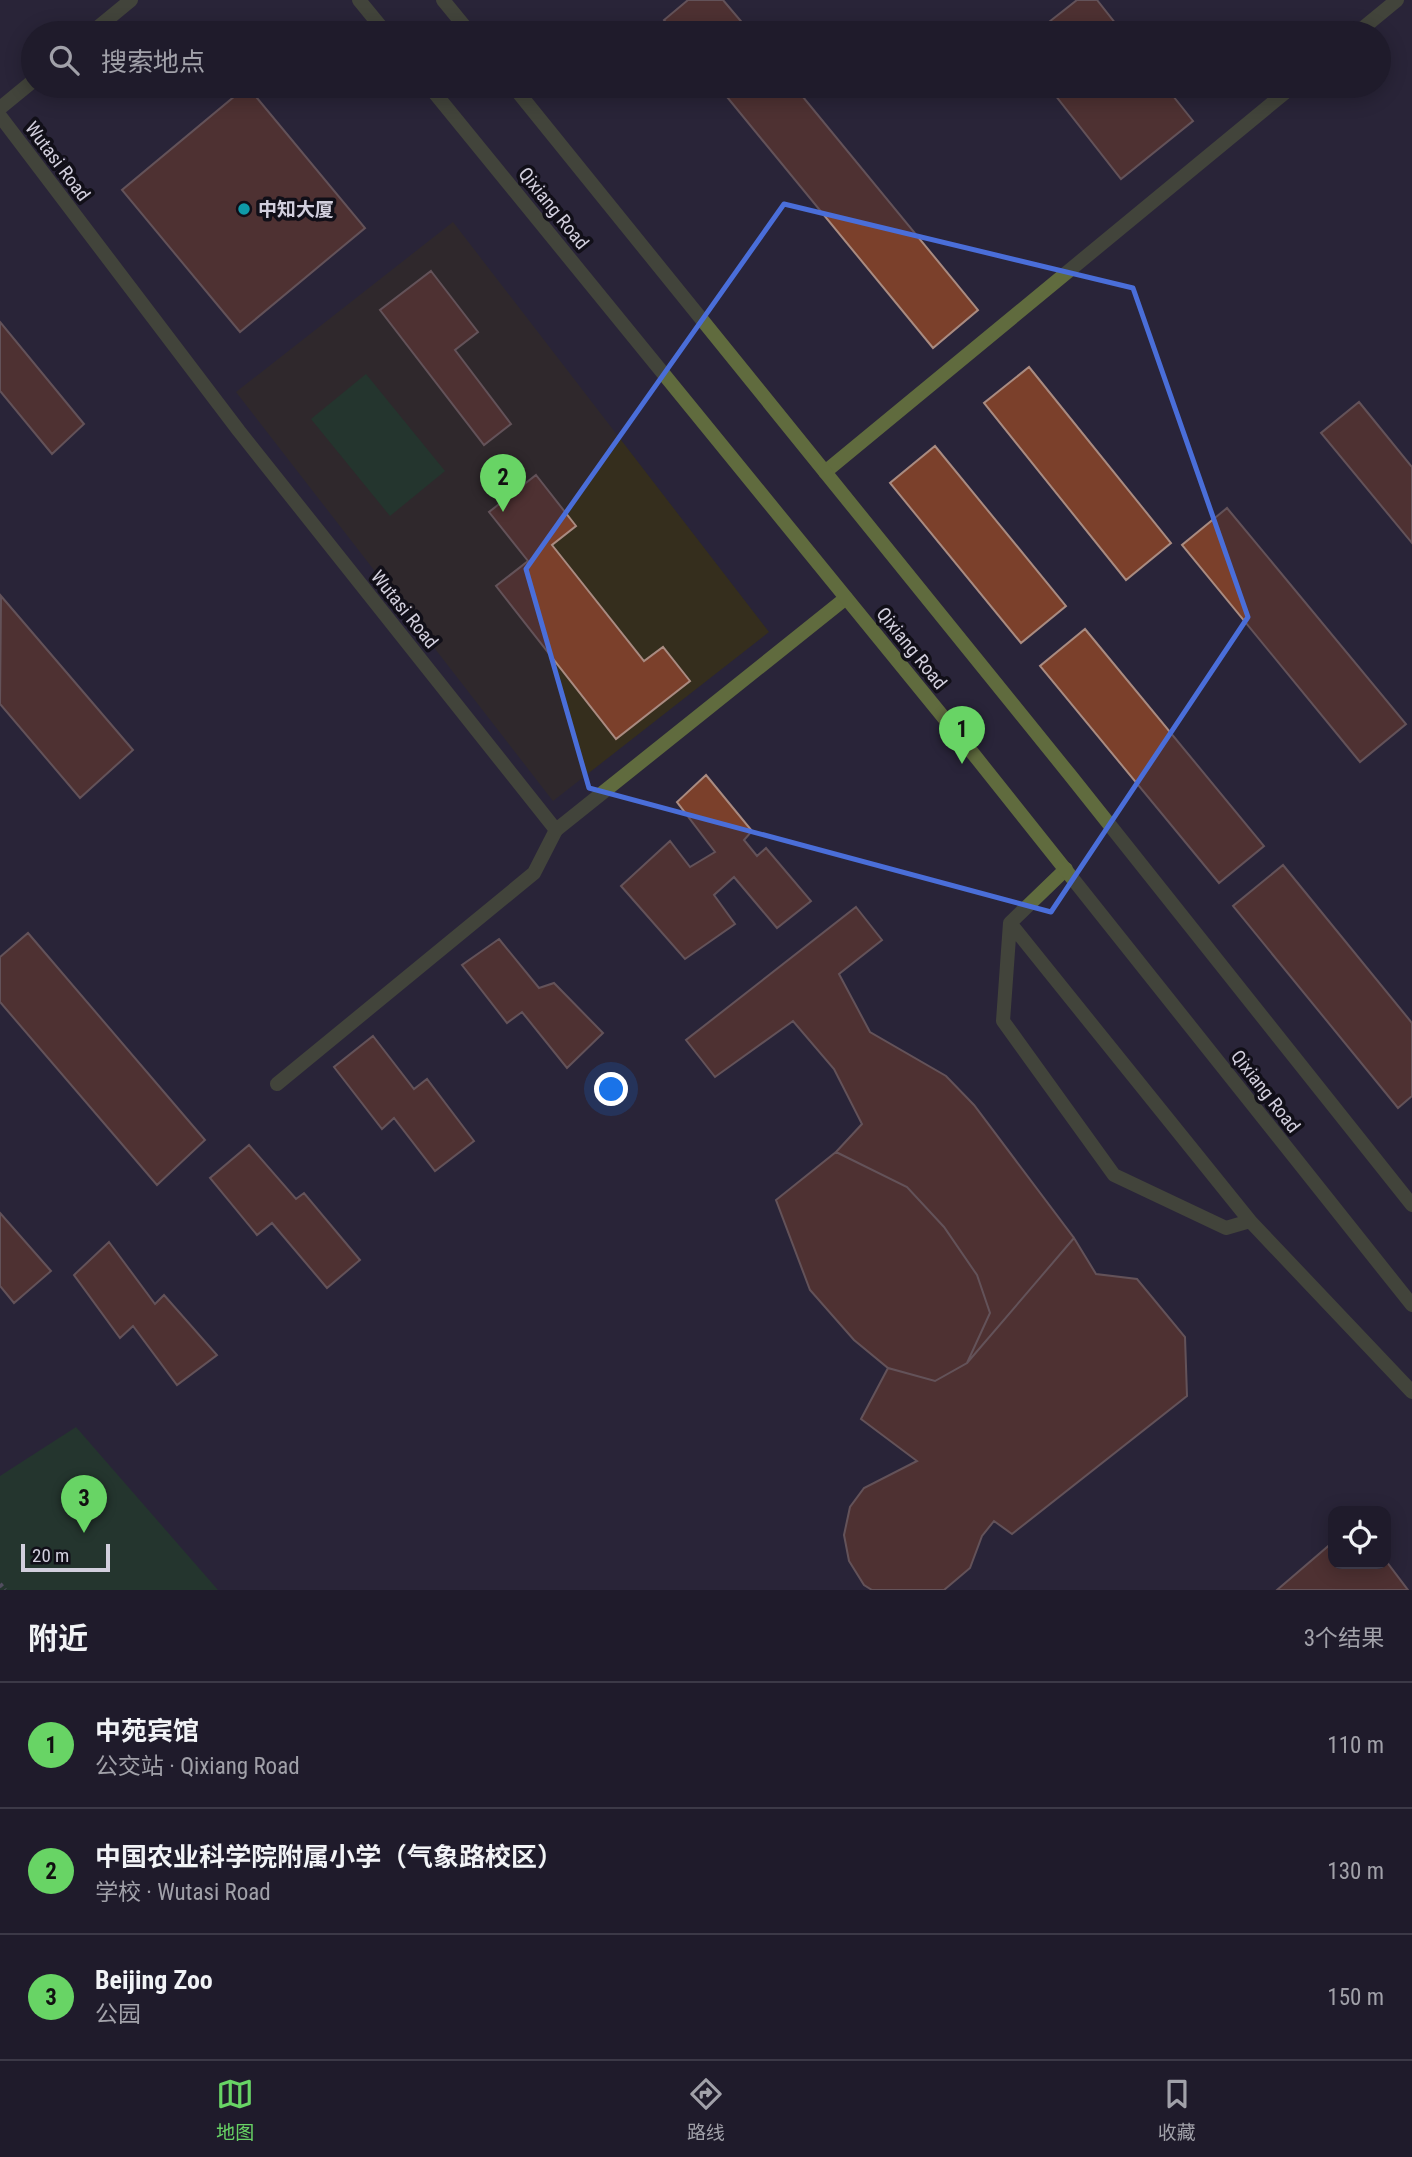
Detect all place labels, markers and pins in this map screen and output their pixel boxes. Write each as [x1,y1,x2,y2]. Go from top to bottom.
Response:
place label: 中知大厦 [258,198,334,221]
marker: 中知大厦 [236,201,252,217]
pin: 2 [480,454,526,512]
pin: 1 [939,706,985,764]
pin: 3 [61,1475,107,1533]

